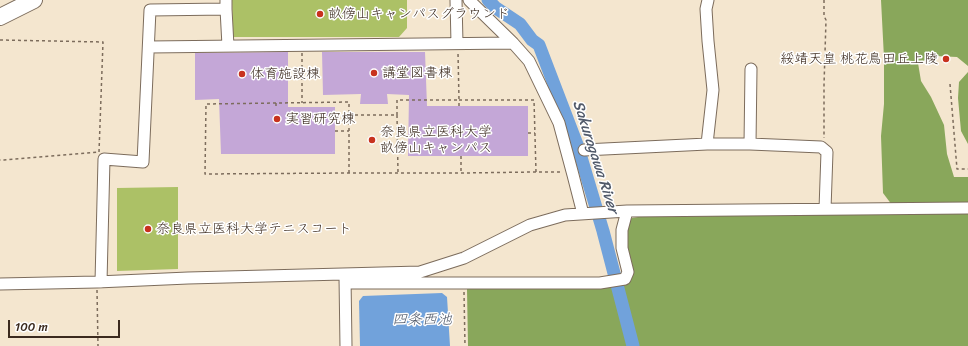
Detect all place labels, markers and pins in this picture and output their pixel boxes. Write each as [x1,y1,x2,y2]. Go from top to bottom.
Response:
place label: 畝傍山キャンパスグラウンド [328,6,510,22]
marker: 畝傍山キャンパスグラウンド [315,9,325,19]
place label: 綏靖天皇 桃花鳥田丘上陵 [780,51,938,67]
marker: 綏靖天皇 桃花鳥田丘上陵 [941,54,951,64]
place label: 講堂図書棟 [382,65,452,81]
place label: 体育施設棟 [250,66,320,82]
marker: 講堂図書棟 [369,68,379,78]
marker: 体育施設棟 [237,69,247,79]
place label: 実習研究棟 [285,111,355,127]
marker: 実習研究棟 [272,114,282,124]
place label: 奈良県立医科大学 畝傍山キャンパス [380,124,492,156]
marker: 奈良県立医科大学 畝傍山キャンパス [367,135,377,145]
place label: 奈良県立医科大学テニスコート [156,221,352,237]
marker: 奈良県立医科大学テニスコート [143,224,153,234]

